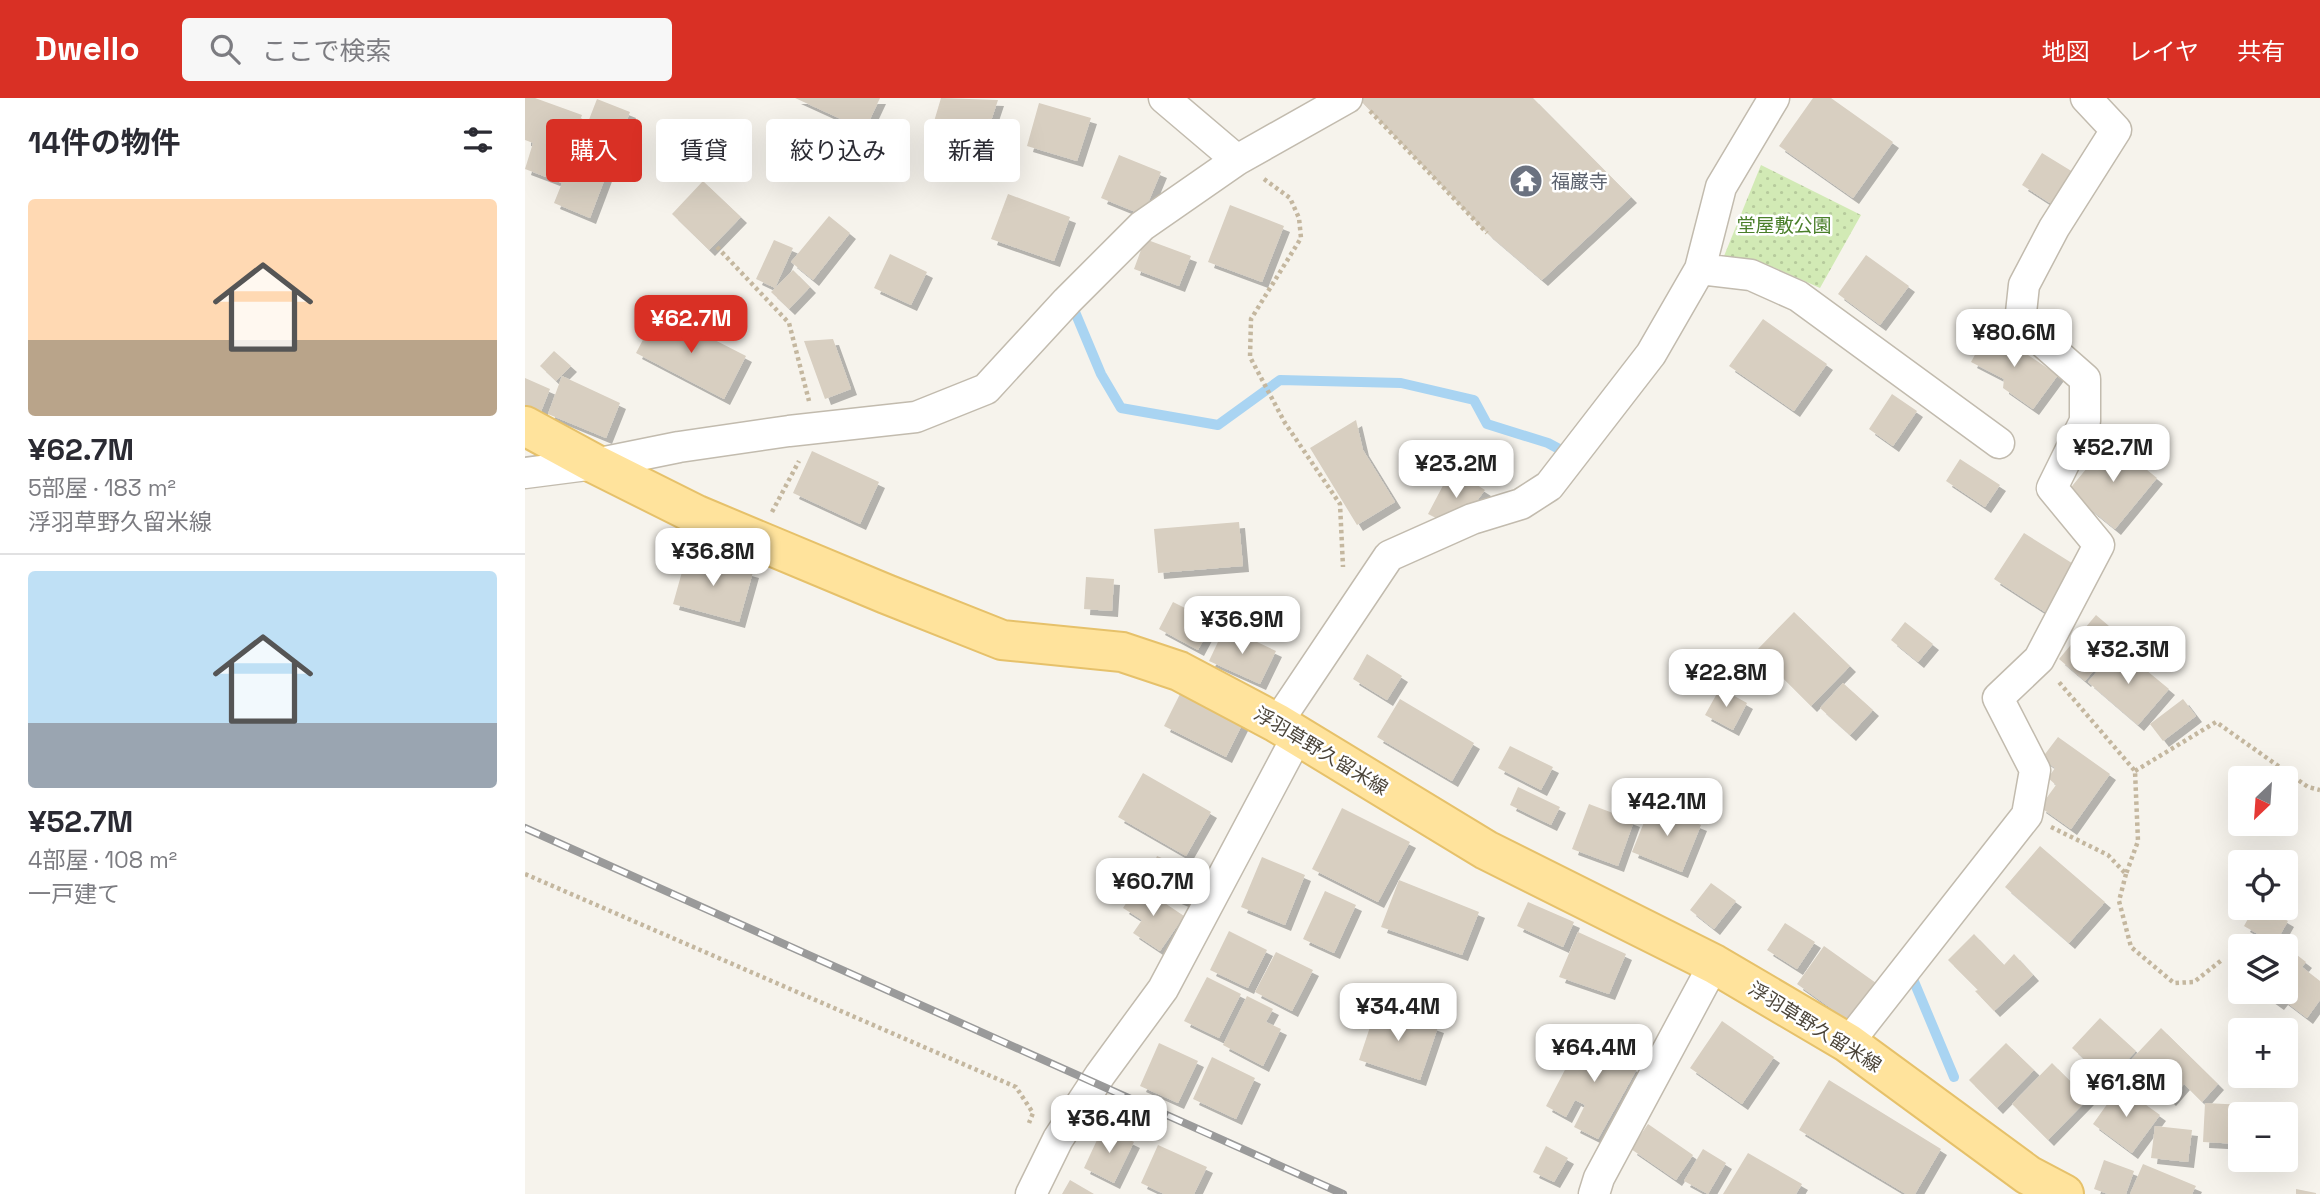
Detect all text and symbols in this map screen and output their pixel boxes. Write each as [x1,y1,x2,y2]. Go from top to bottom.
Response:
search box [182,18,672,81]
text: Dwello [35,28,140,70]
icon: search [206,30,244,68]
text: ここで検索 [262,34,392,68]
text: 地図 [2042,36,2090,67]
text: レイヤ [2128,36,2199,67]
text: 共有 [2237,36,2285,67]
chip: 購入 [546,119,642,182]
chip: 賃貸 [656,119,752,182]
chip: 絞り込み [766,119,910,182]
chip: 新着 [924,119,1020,182]
icon: filters [459,121,497,159]
text: 14件の物件 [28,123,181,162]
temple icon: 福巌寺 [1507,162,1545,200]
place label: 福巌寺 [1551,169,1608,194]
park label: 堂屋敷公園 [1736,213,1832,238]
icon: home [200,244,326,370]
pin: ¥62.7M [634,296,748,355]
text: ¥62.7M [650,303,732,333]
pin: ¥80.6M [1957,310,2071,369]
text: ¥80.6M [1972,317,2056,347]
pin: ¥52.7M [2056,424,2170,484]
text: ¥62.7M [28,430,134,469]
text: ¥52.7M [2073,432,2153,462]
pin: ¥23.2M [1399,440,1513,500]
text: ¥23.2M [1415,448,1497,478]
text: 5部屋 · 183 m² [28,473,176,503]
text: 浮羽草野久留米線 [28,507,212,537]
pin: ¥36.8M [656,528,770,588]
text: ¥36.8M [671,536,755,566]
pin: ¥36.9M [1185,596,1299,656]
text: ¥36.9M [1200,604,1284,634]
icon: home [200,616,326,742]
pin: ¥32.3M [2071,626,2185,686]
text: ¥32.3M [2086,634,2170,664]
pin: ¥22.8M [1669,650,1783,709]
text: ¥22.8M [1685,657,1767,687]
street label: 浮羽草野久留米線 [1249,701,1393,801]
north arrow [2228,766,2298,836]
map controls [2228,766,2298,1172]
pin: ¥42.1M [1610,778,1724,838]
text: ¥42.1M [1628,786,1706,816]
text: ¥52.7M [28,802,133,841]
text: 4部屋 · 108 m² [28,845,177,875]
button: locate [2228,850,2298,920]
pin: ¥60.7M [1096,858,1210,918]
text: ¥60.7M [1112,866,1194,896]
text: 一戸建て [28,879,120,909]
button: layers [2228,934,2298,1004]
street label: 浮羽草野久留米線 [1744,976,1886,1078]
pin: ¥34.4M [1341,984,1455,1043]
text: ¥34.4M [1356,991,1440,1021]
button: + [2228,1018,2298,1088]
pin: ¥64.4M [1537,1024,1651,1084]
text: ¥64.4M [1552,1032,1636,1062]
pin: ¥61.8M [2069,1060,2183,1119]
text: ¥61.8M [2086,1067,2166,1097]
pin: ¥36.4M [1052,1096,1166,1155]
button: − [2228,1102,2298,1172]
text: ¥36.4M [1067,1103,1151,1133]

